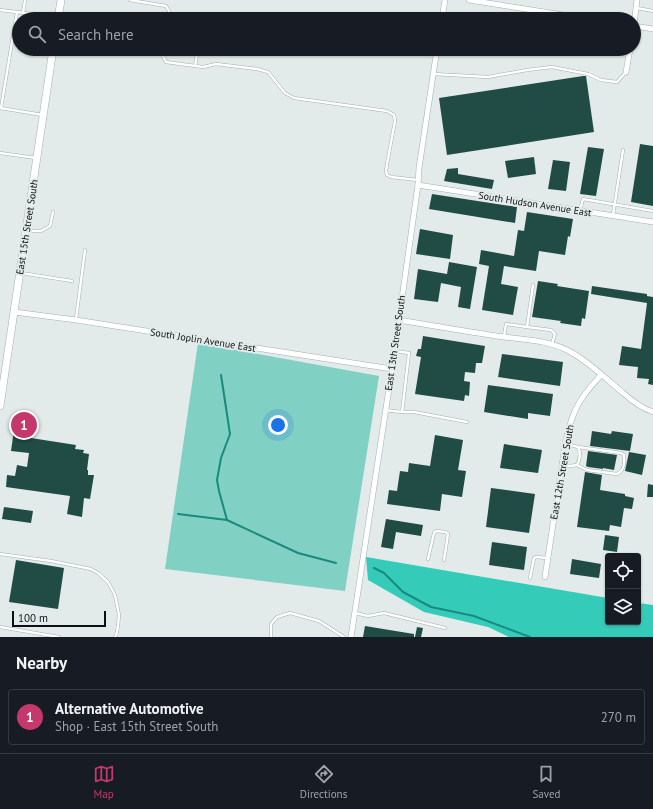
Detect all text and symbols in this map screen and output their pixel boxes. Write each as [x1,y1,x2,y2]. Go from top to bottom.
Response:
search box [12,12,641,56]
icon: search [26,23,48,45]
text: Search here [58,25,134,44]
street label: East 15th Street South [13,178,41,276]
street label: South Hudson Avenue East [478,189,593,219]
street label: East 13th Street South [382,294,408,392]
street label: South Joplin Avenue East [149,325,257,355]
pin: 1 [11,410,37,440]
your location [268,415,288,435]
street label: East 12th Street South [547,424,577,520]
map controls [605,553,641,625]
button: locate [605,553,641,589]
button: layers [605,589,641,625]
scale bar [12,609,106,628]
text: 100 m [18,611,48,625]
text: Nearby [16,652,67,674]
text: Alternative Automotive [55,699,204,718]
text: 1 [26,709,34,726]
text: 270 m [601,709,636,726]
text: Shop · East 15th Street South [55,718,218,735]
tab: Map [93,763,115,801]
tab: Directions [300,763,347,801]
tab: Saved [532,763,560,801]

